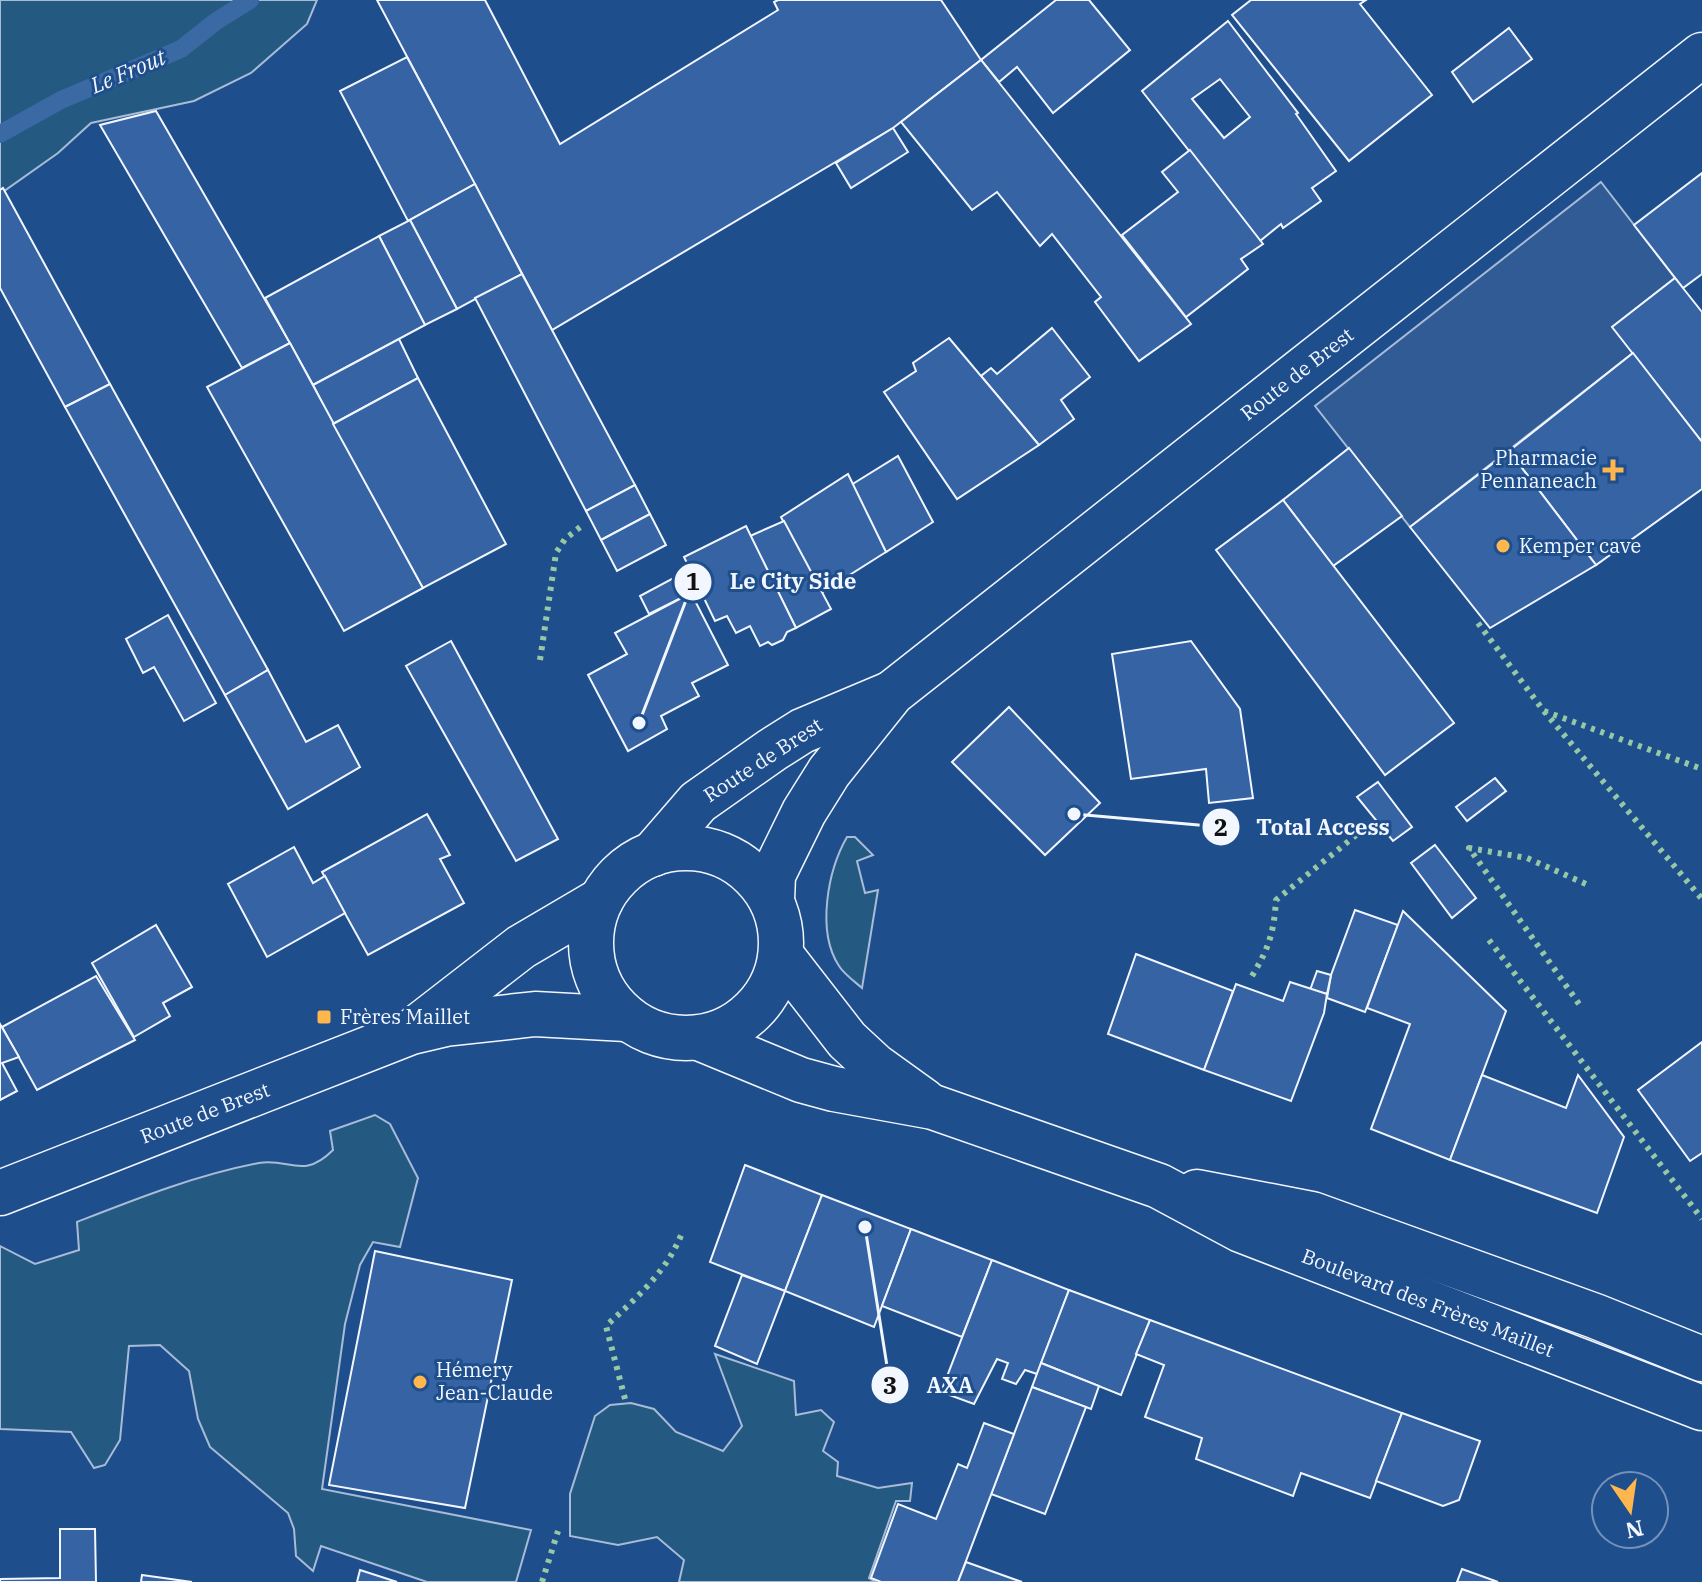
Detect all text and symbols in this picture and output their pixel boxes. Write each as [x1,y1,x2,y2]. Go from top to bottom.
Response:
water label: Le Frout [85,41,171,100]
street label: Route de Brest [1235,321,1359,426]
place label: Pharmacie Pennaneach [1480,444,1597,494]
marker: Pharmacie Pennaneach [1604,461,1622,479]
place label: Kemper cave [1519,532,1641,559]
marker: Kemper cave [1494,537,1512,555]
callout: Le City Side [673,559,872,605]
text: 1 [686,565,700,597]
text: Le City Side [730,566,856,595]
street label: Route de Brest [698,711,827,808]
callout: Total Access [1201,804,1406,850]
text: 2 [1214,811,1228,843]
text: Total Access [1256,812,1390,841]
place label: Frères Maillet [340,1003,470,1030]
marker: Frères Maillet [315,1008,333,1026]
street label: Route de Brest [136,1075,273,1150]
street label: Boulevard des Frères Maillet [1298,1242,1558,1363]
place label: Hémery Jean-Claude [436,1356,553,1406]
callout: AXA [870,1362,989,1408]
text: 3 [883,1369,897,1401]
text: AXA [927,1370,974,1399]
marker: Hémery Jean-Claude [411,1373,429,1391]
north arrow [1590,1470,1670,1550]
text: N [1623,1514,1646,1546]

